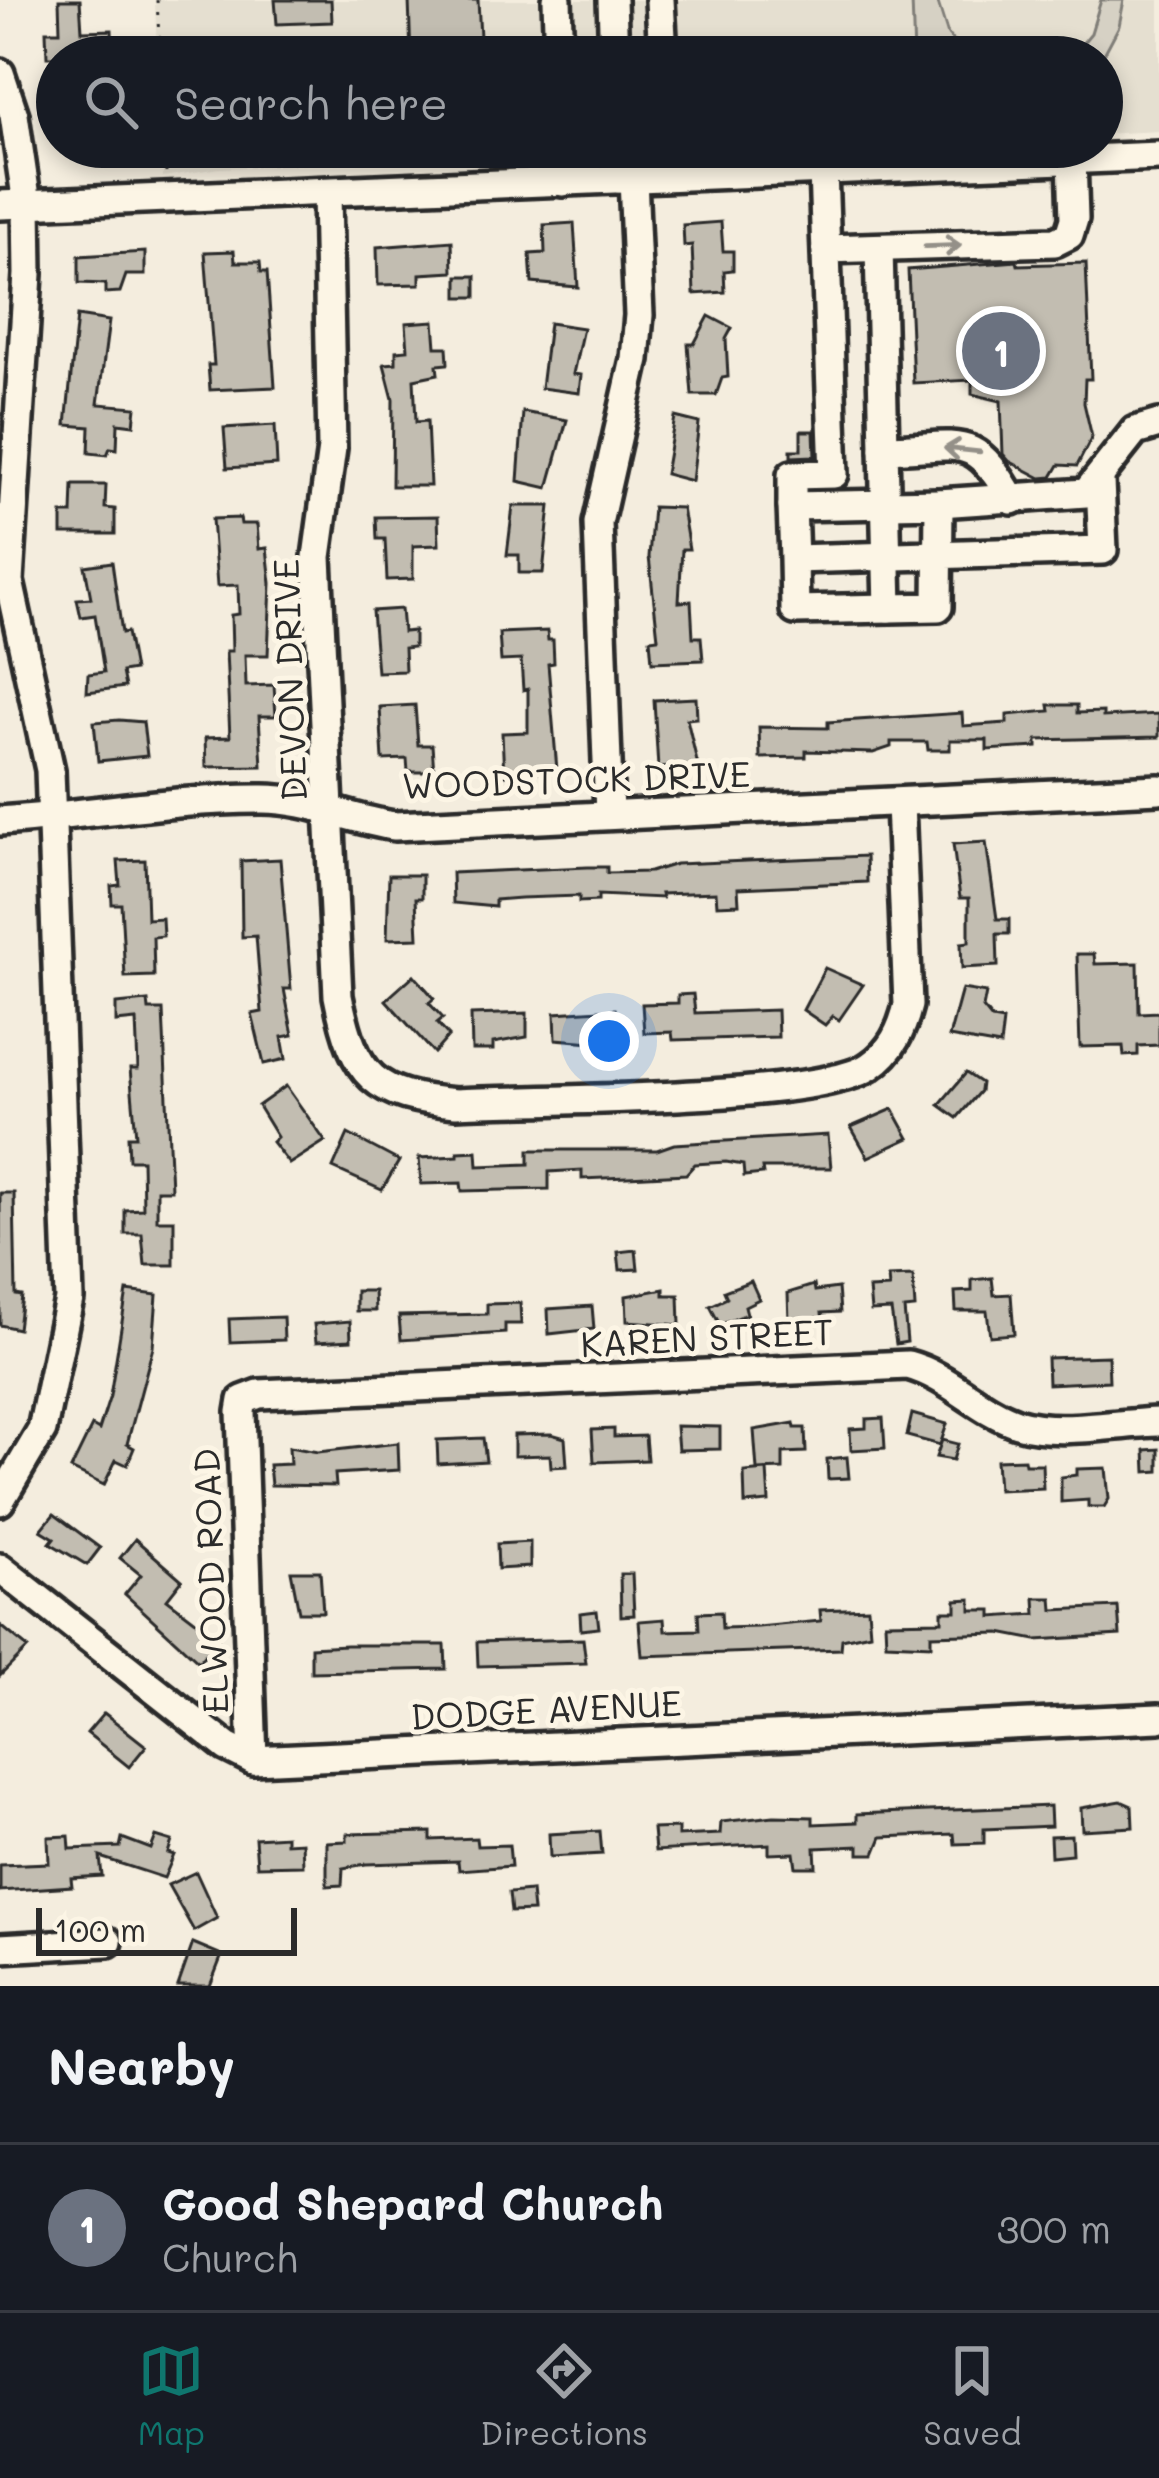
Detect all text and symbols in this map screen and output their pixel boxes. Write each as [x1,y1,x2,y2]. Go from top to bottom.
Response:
search box [36,36,1123,168]
icon: search [78,69,144,135]
text: Search here [174,73,448,131]
one-way arrow [923,234,962,257]
pin: 1 [962,306,1040,396]
one-way arrow [943,439,982,461]
street label: DEVON DRIVE [261,558,316,802]
street label: WOODSTOCK DRIVE [401,749,751,808]
your location [579,1011,639,1071]
street label: KAREN STREET [579,1306,835,1367]
street label: ELWOOD ROAD [181,1447,238,1715]
street label: DODGE AVENUE [409,1678,683,1739]
scale bar [36,1902,297,1955]
text: 100 m [54,1907,146,1950]
text: Nearby [48,2031,235,2098]
text: Good Shepard Church [162,2173,663,2231]
text: 1 [78,2202,96,2253]
text: 300 m [996,2202,1111,2253]
text: Church [162,2231,298,2282]
tab: Map [138,2338,205,2453]
tab: Directions [480,2338,648,2453]
tab: Saved [923,2338,1021,2453]

